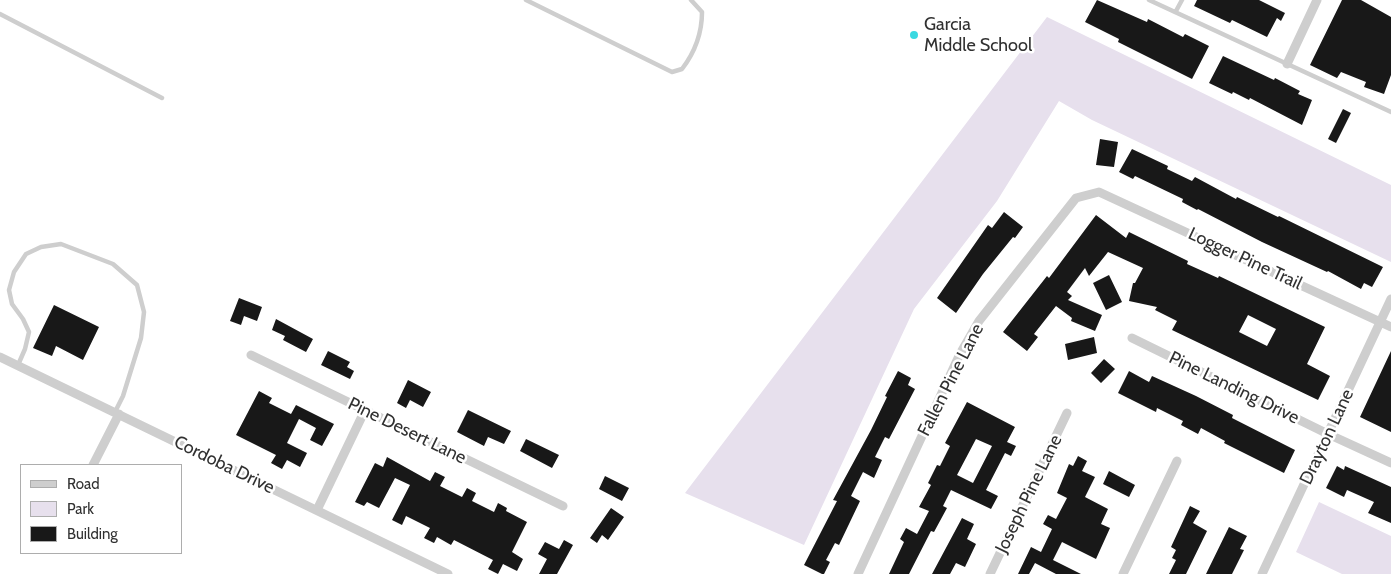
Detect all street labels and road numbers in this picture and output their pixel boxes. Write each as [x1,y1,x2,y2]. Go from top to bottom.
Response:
street label: Logger Pine Trail [1185,223,1305,295]
street label: Fallen Pine Lane [913,320,989,440]
street label: Pine Landing Drive [1165,347,1303,429]
street label: Drayton Lane [1295,386,1359,488]
street label: Pine Desert Lane [344,393,470,469]
street label: Cordoba Drive [170,431,278,499]
street label: Joseph Pine Lane [991,431,1067,557]

